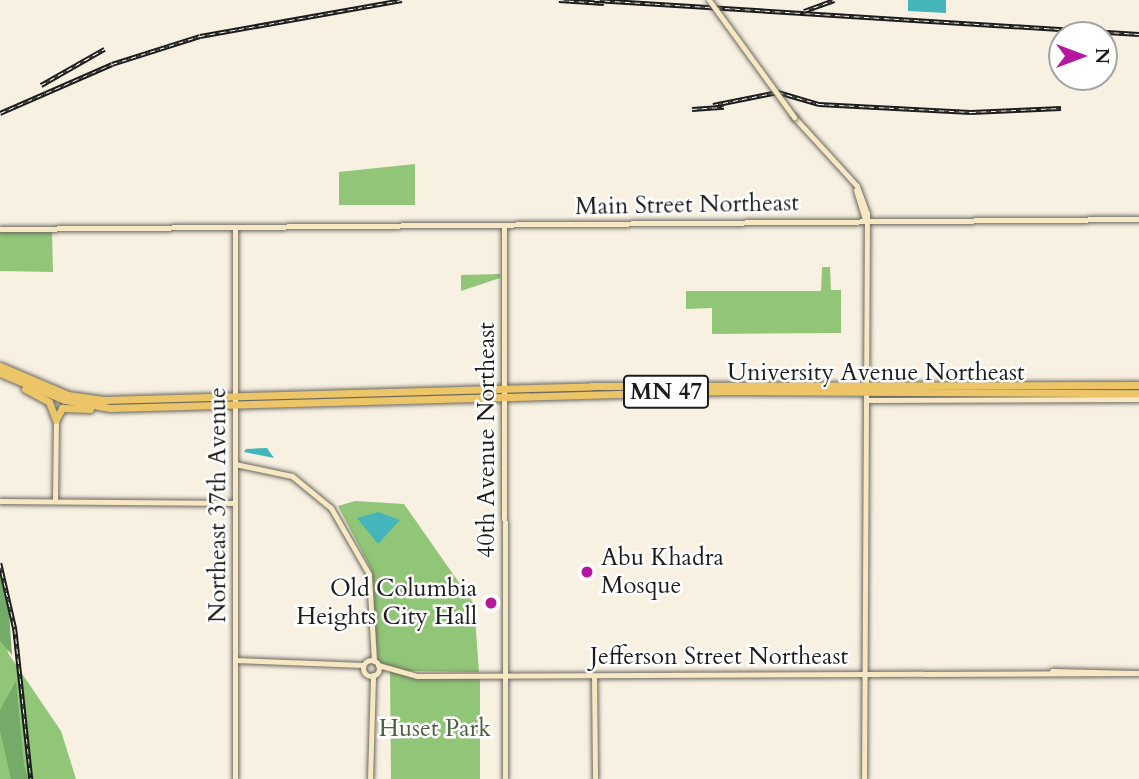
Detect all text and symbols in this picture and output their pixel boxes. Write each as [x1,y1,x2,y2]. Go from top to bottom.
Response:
north arrow [1048,21,1118,91]
text: N [1089,48,1115,64]
street label: Main Street Northeast [575,189,799,221]
street label: 40th Avenue Northeast [473,322,501,558]
street label: University Avenue Northeast [727,359,1025,387]
road number: MN 47 [622,372,710,412]
street label: Northeast 37th Avenue [204,387,232,623]
place label: Abu Khadra Mosque [601,544,724,600]
marker: Abu Khadra Mosque [579,564,595,580]
place label: Old Columbia Heights City Hall [296,575,477,631]
marker: Old Columbia Heights City Hall [483,595,499,611]
street label: Jefferson Street Northeast [590,643,848,671]
park label: Huset Park [379,715,491,743]

